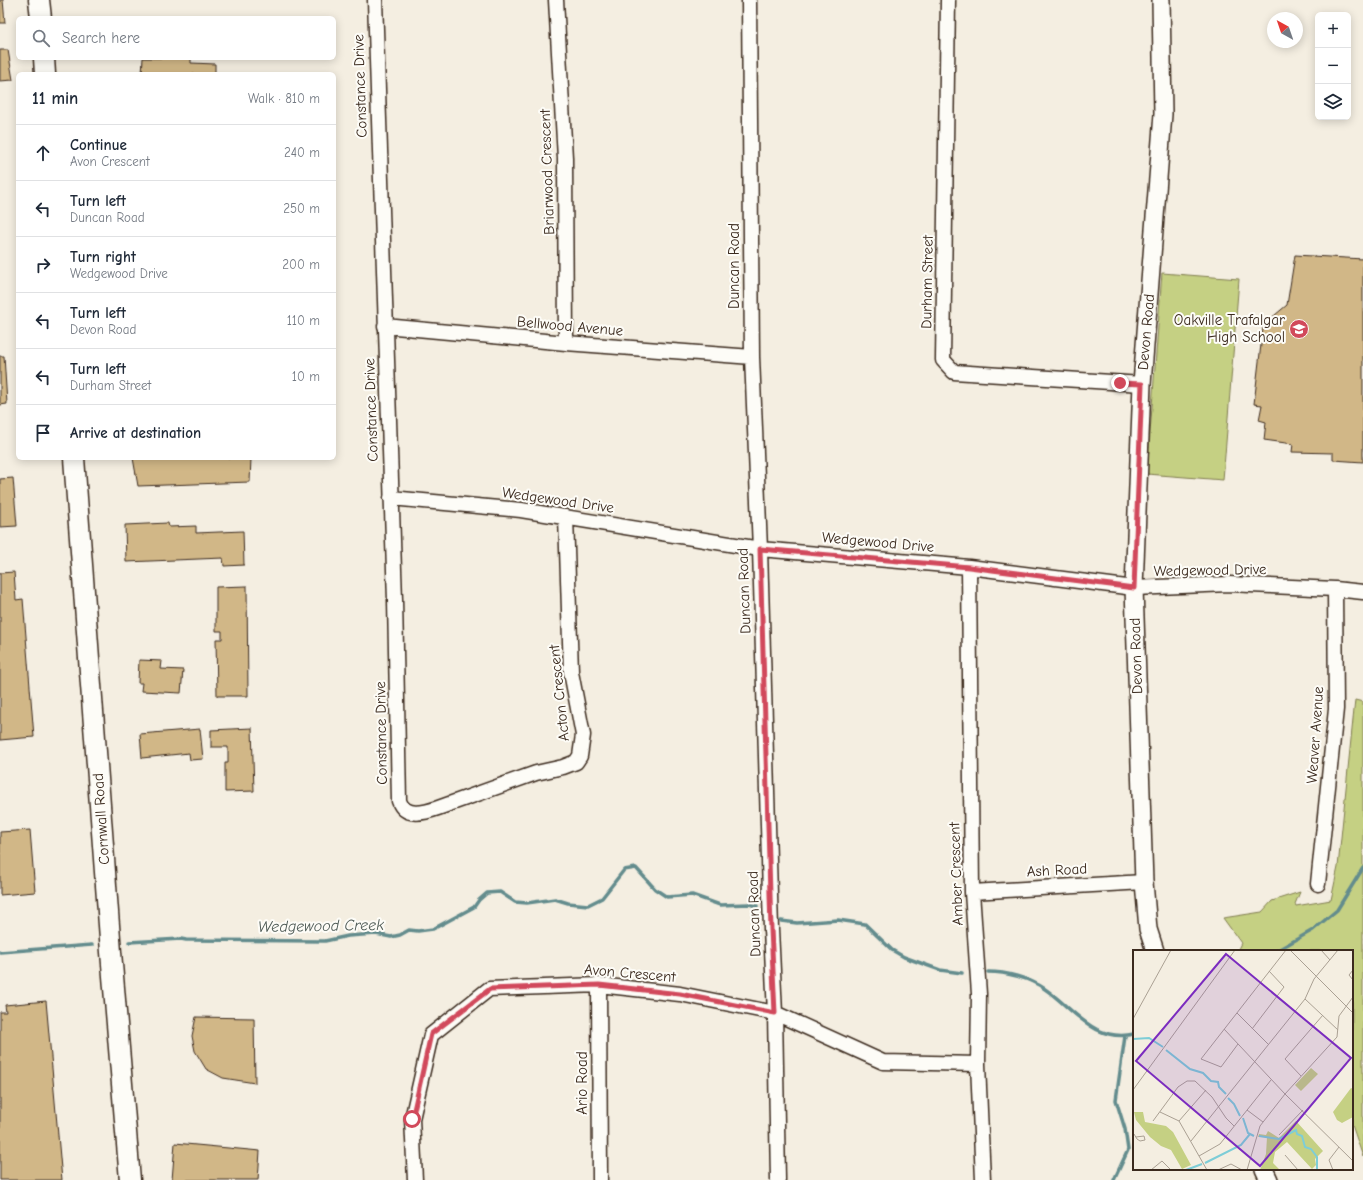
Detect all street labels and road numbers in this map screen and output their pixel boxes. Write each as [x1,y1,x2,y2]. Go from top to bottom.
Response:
street label: Constance Drive [349,33,371,138]
street label: Briarwood Crescent [536,108,558,235]
street label: Duncan Road [725,223,743,309]
street label: Durham Street [917,234,937,329]
street label: Devon Road [1134,293,1158,371]
street label: Bellwood Avenue [516,312,624,340]
street label: Constance Drive [360,357,382,462]
street label: Wedgewood Drive [501,483,616,517]
street label: Wedgewood Drive [821,528,935,556]
street label: Duncan Road [734,548,754,634]
street label: Wedgewood Drive [1153,560,1267,580]
street label: Devon Road [1126,617,1146,695]
street label: Acton Crescent [545,643,573,742]
street label: Constance Drive [371,681,391,785]
street label: Weaver Avenue [1303,685,1327,784]
street label: Cornwall Road [89,773,113,865]
street label: Amber Crescent [945,821,967,926]
street label: Ash Road [1026,859,1088,881]
street label: Duncan Road [744,871,764,957]
street label: Avon Crescent [583,960,677,986]
street label: Ario Road [573,1051,591,1115]

